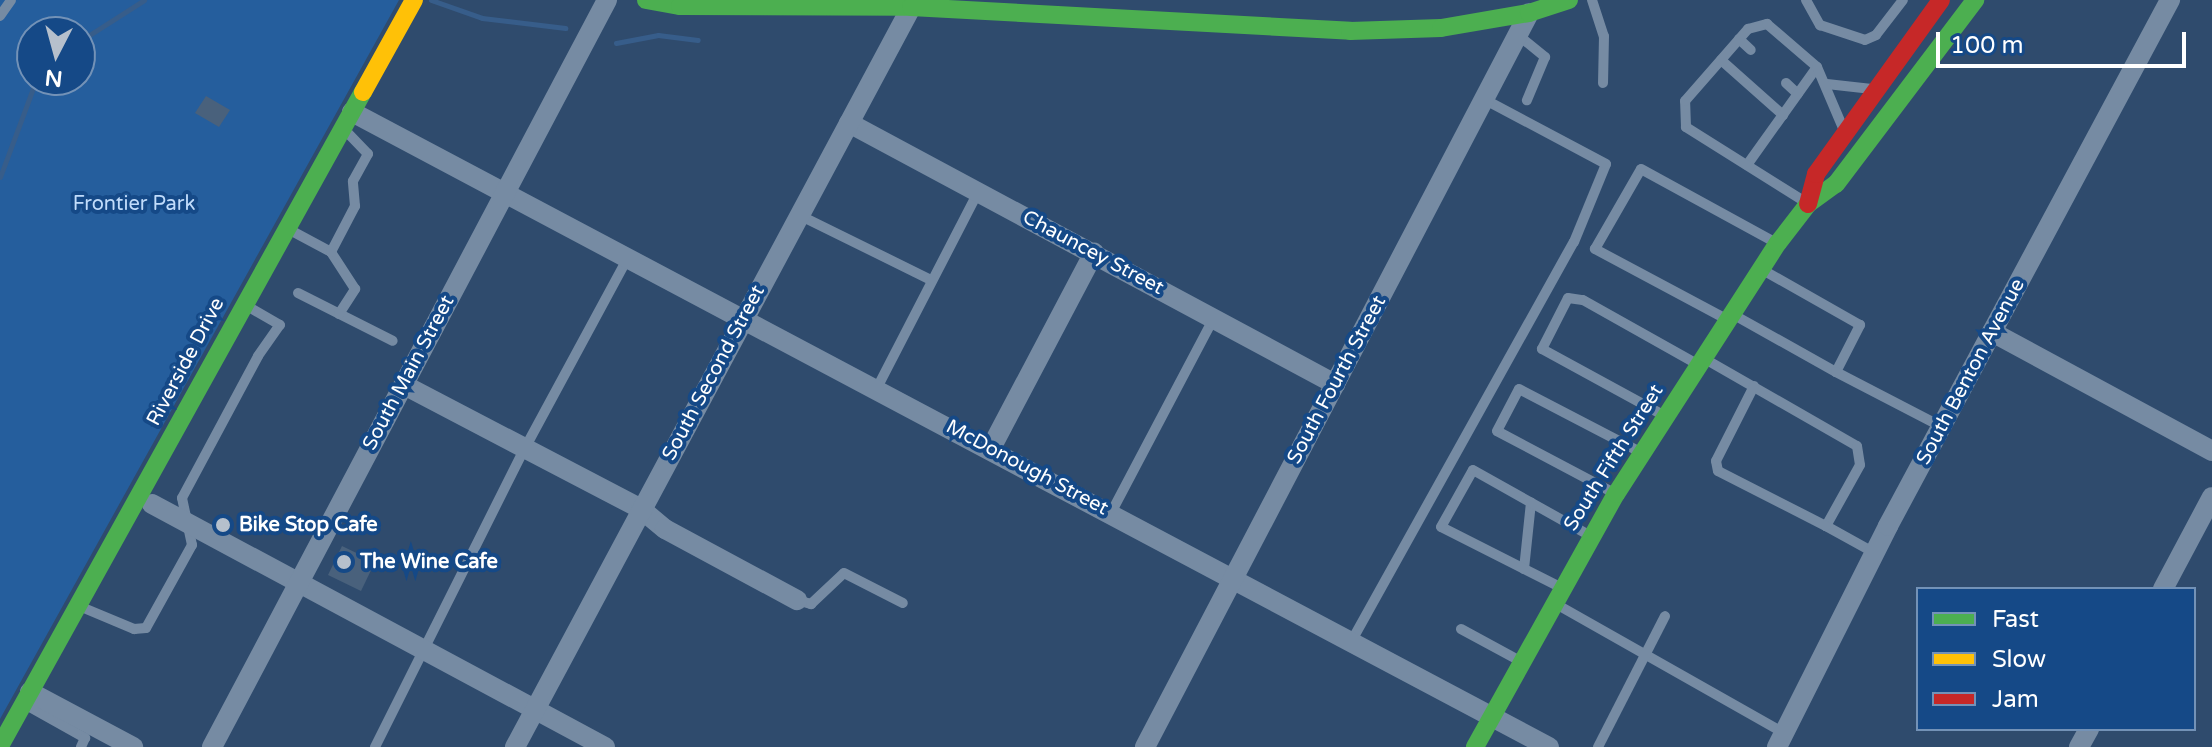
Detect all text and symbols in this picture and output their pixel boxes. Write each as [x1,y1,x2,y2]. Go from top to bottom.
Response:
north arrow [16,16,96,96]
scale bar [1940,16,2190,66]
text: 100 m [1950,31,2024,60]
text: N [44,64,64,92]
park label: Frontier Park [73,192,195,216]
street label: Chauncey Street [1018,206,1168,300]
street label: South Benton Avenue [1912,275,2030,469]
street label: South Second Street [658,281,770,465]
street label: South Main Street [358,292,460,454]
street label: South Fourth Street [1282,292,1392,468]
street label: Riverside Drive [142,294,230,430]
street label: South Fifth Street [1559,380,1669,536]
street label: McDonough Street [942,415,1112,521]
place label: Bike Stop Cafe [239,513,378,537]
marker: Bike Stop Cafe [214,516,232,534]
place label: The Wine Cafe [360,550,498,574]
marker: The Wine Cafe [335,553,353,571]
legend [1916,587,2196,731]
text: Fast [1992,605,2039,634]
text: Slow [1992,645,2046,674]
text: Jam [1992,685,2039,714]

